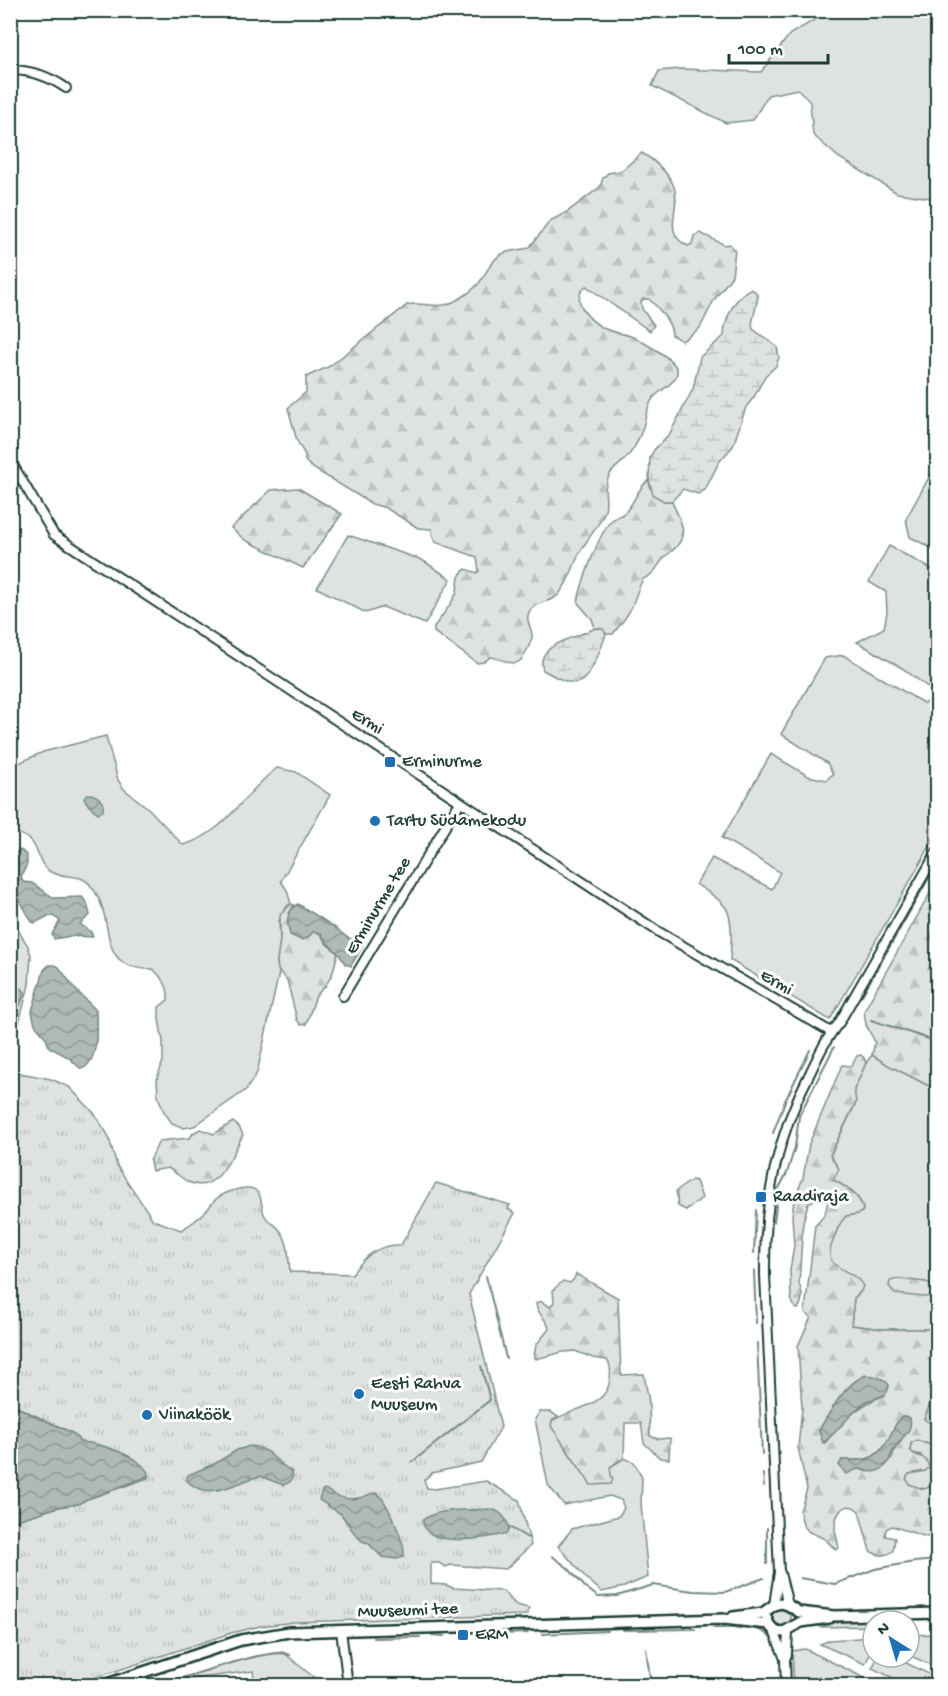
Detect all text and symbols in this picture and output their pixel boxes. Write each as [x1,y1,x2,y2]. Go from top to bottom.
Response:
scale bar [729,27,828,65]
text: 100 m [737,40,783,61]
street label: Ermi [347,704,387,740]
place label: Erminurme [402,752,482,773]
marker: Erminurme [383,755,397,769]
place label: Tartu Südamekodu [386,811,527,832]
marker: Tartu Südamekodu [368,814,382,828]
street label: Erminurme tee [342,853,417,959]
street label: Ermi [756,965,796,1001]
place label: Raadiraja [773,1187,849,1208]
marker: Raadiraja [754,1190,768,1204]
place label: Eesti Rahva Muuseum [371,1374,462,1416]
marker: Eesti Rahva Muuseum [352,1387,366,1401]
place label: Viinaköök [158,1405,232,1426]
marker: Viinaköök [140,1408,154,1422]
street label: Muuseumi tee [357,1599,459,1623]
north arrow [861,1609,921,1669]
text: N [874,1619,894,1641]
place label: ERM [475,1625,509,1646]
marker: ERM [456,1628,470,1642]

